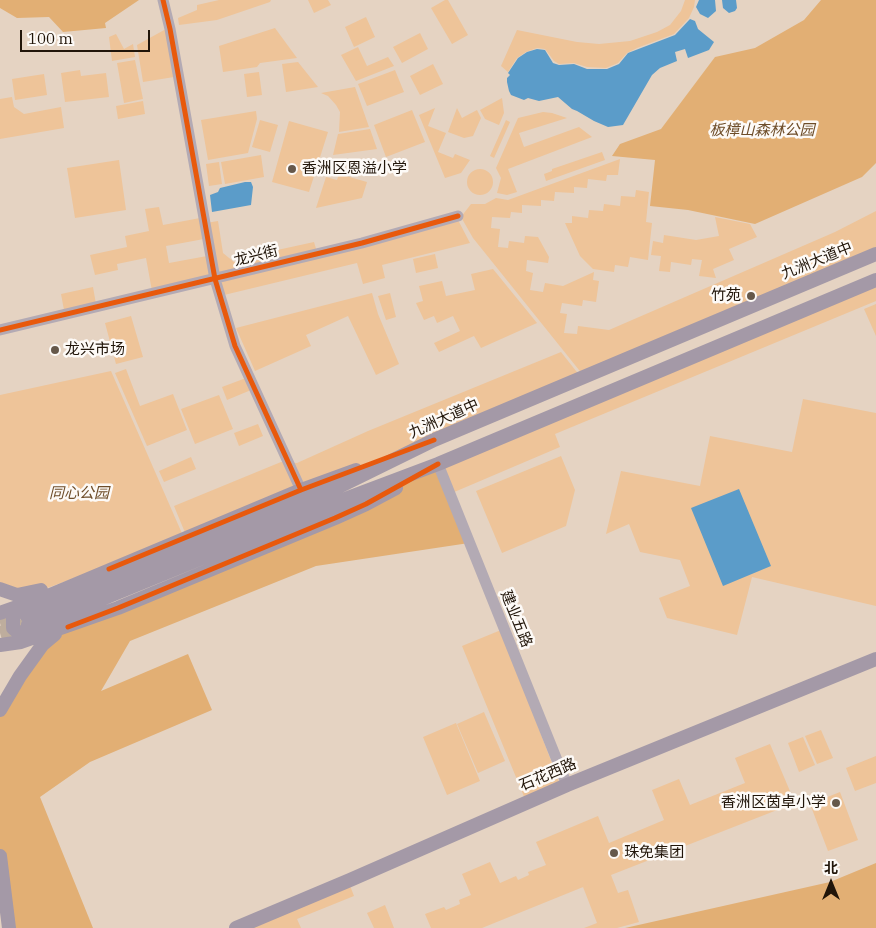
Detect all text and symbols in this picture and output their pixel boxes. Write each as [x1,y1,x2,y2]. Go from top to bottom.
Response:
scale bar [22,20,152,52]
text: 100 m [28,29,73,48]
park label: 板樟山森林公园 [710,122,814,140]
place label: 香洲区恩溢小学 [302,160,407,178]
marker: 香洲区恩溢小学 [286,163,298,175]
street label: 九洲大道中 [779,239,855,283]
street label: 龙兴街 [232,242,280,270]
place label: 竹苑 [711,287,741,305]
marker: 竹苑 [745,290,757,302]
place label: 龙兴市场 [65,341,125,359]
marker: 龙兴市场 [49,344,61,356]
street label: 九洲大道中 [406,396,482,442]
park label: 同心公园 [49,485,109,503]
street label: 建业五路 [496,588,536,650]
street label: 石花西路 [517,755,579,795]
place label: 香洲区茵卓小学 [721,794,826,812]
marker: 香洲区茵卓小学 [830,797,842,809]
place label: 珠免集团 [624,844,684,862]
marker: 珠免集团 [608,847,620,859]
north arrow [806,858,856,908]
text: 北 [824,859,838,877]

